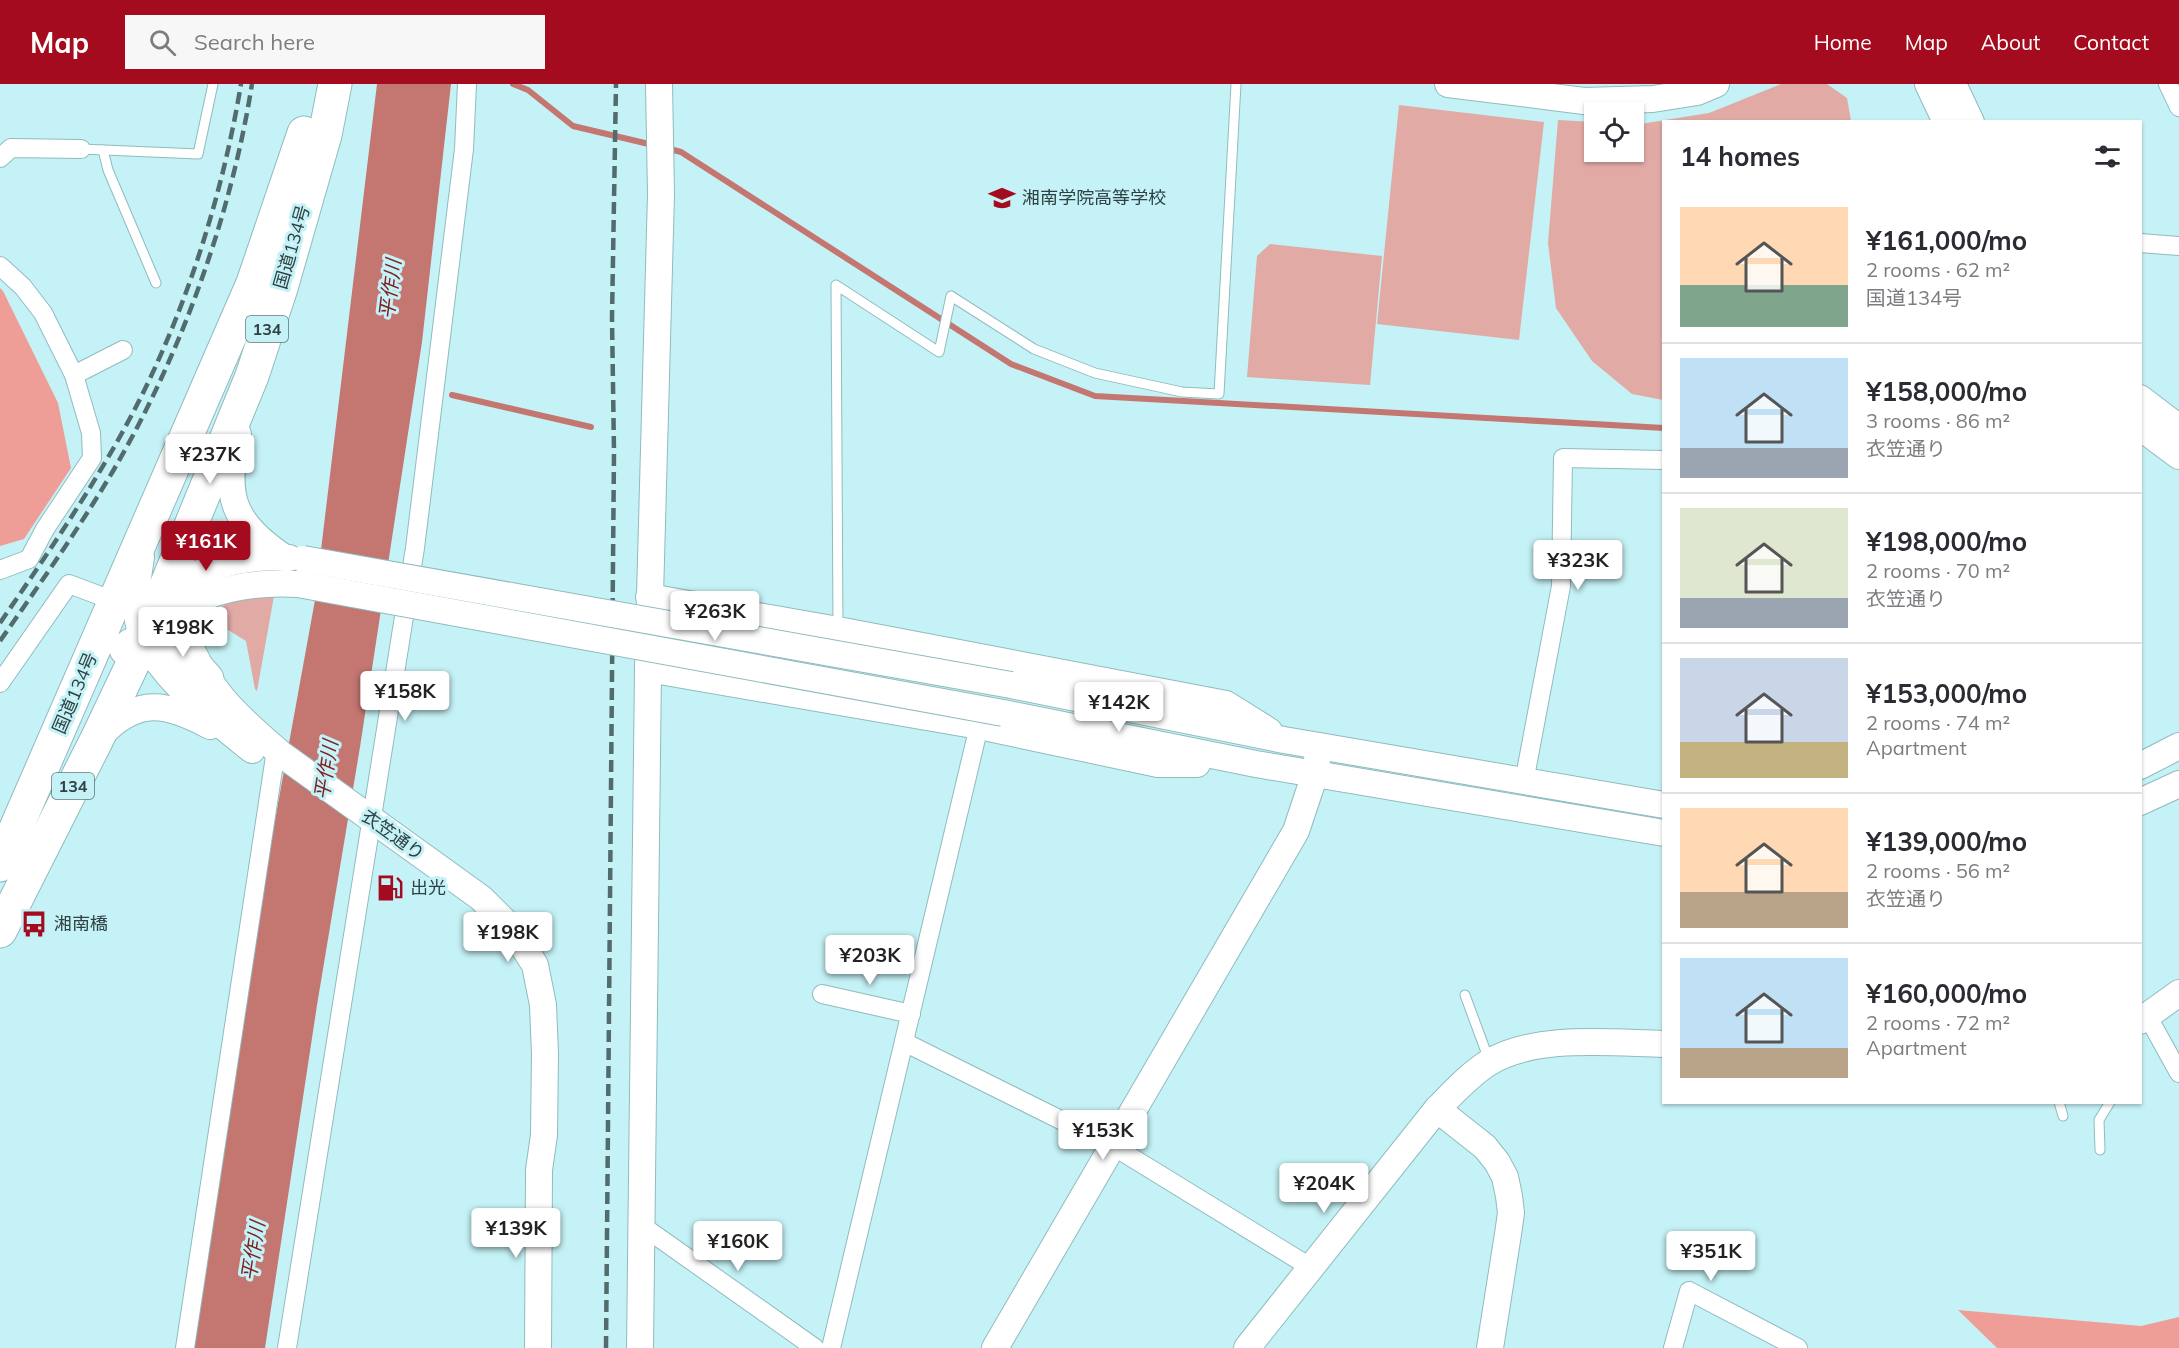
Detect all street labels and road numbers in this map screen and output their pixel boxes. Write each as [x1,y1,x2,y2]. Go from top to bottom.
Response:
street label: 国道134号 [269,202,314,292]
road number: 134 [246,316,288,342]
street label: 国道134号 [47,649,102,737]
road number: 134 [52,773,94,799]
street label: 衣笠通り [357,804,429,865]

